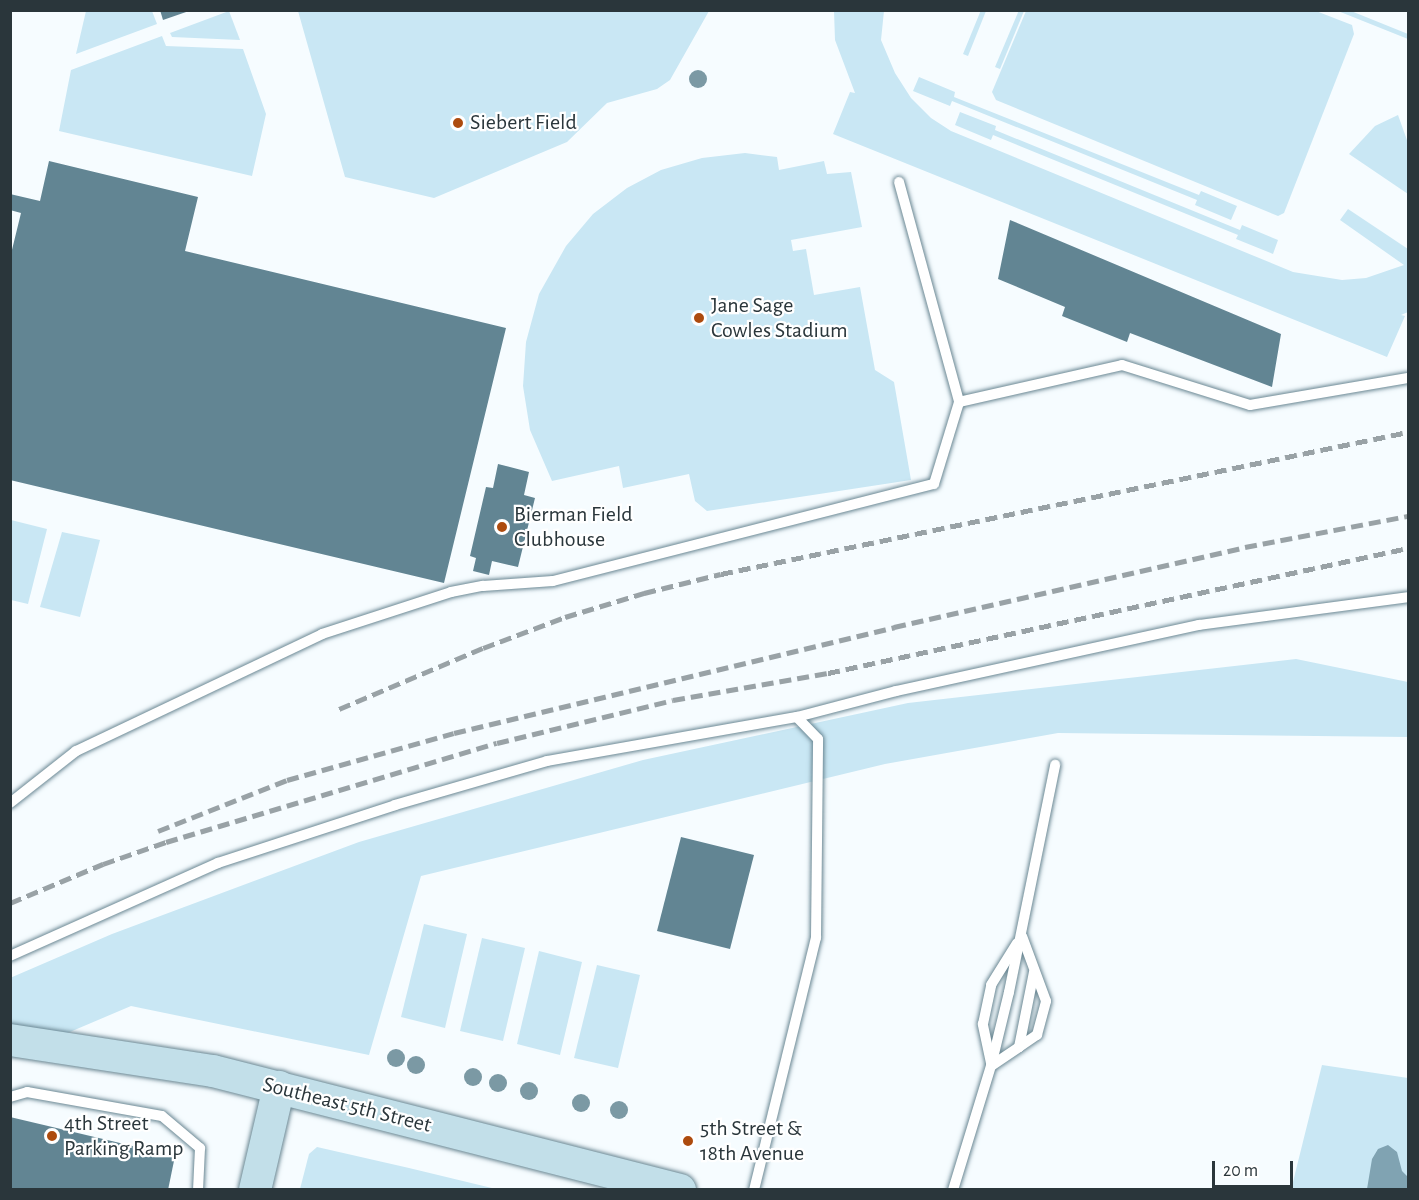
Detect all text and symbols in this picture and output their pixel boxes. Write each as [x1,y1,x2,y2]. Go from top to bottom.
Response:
place label: Siebert Field [470,110,577,136]
marker: Siebert Field [451,116,465,130]
place label: Jane Sage Cowles Stadium [711,292,848,344]
marker: Jane Sage Cowles Stadium [692,311,706,325]
place label: Bierman Field Clubhouse [514,501,633,552]
marker: Bierman Field Clubhouse [495,520,509,534]
street label: Southeast 5th Street [260,1071,434,1139]
place label: 4th Street Parking Ramp [64,1110,184,1162]
place label: 5th Street & 18th Avenue [700,1115,804,1166]
marker: 4th Street Parking Ramp [45,1129,59,1143]
marker: 5th Street & 18th Avenue [681,1134,695,1148]
scale bar [1215,1149,1296,1187]
text: 20 m [1223,1162,1258,1180]

